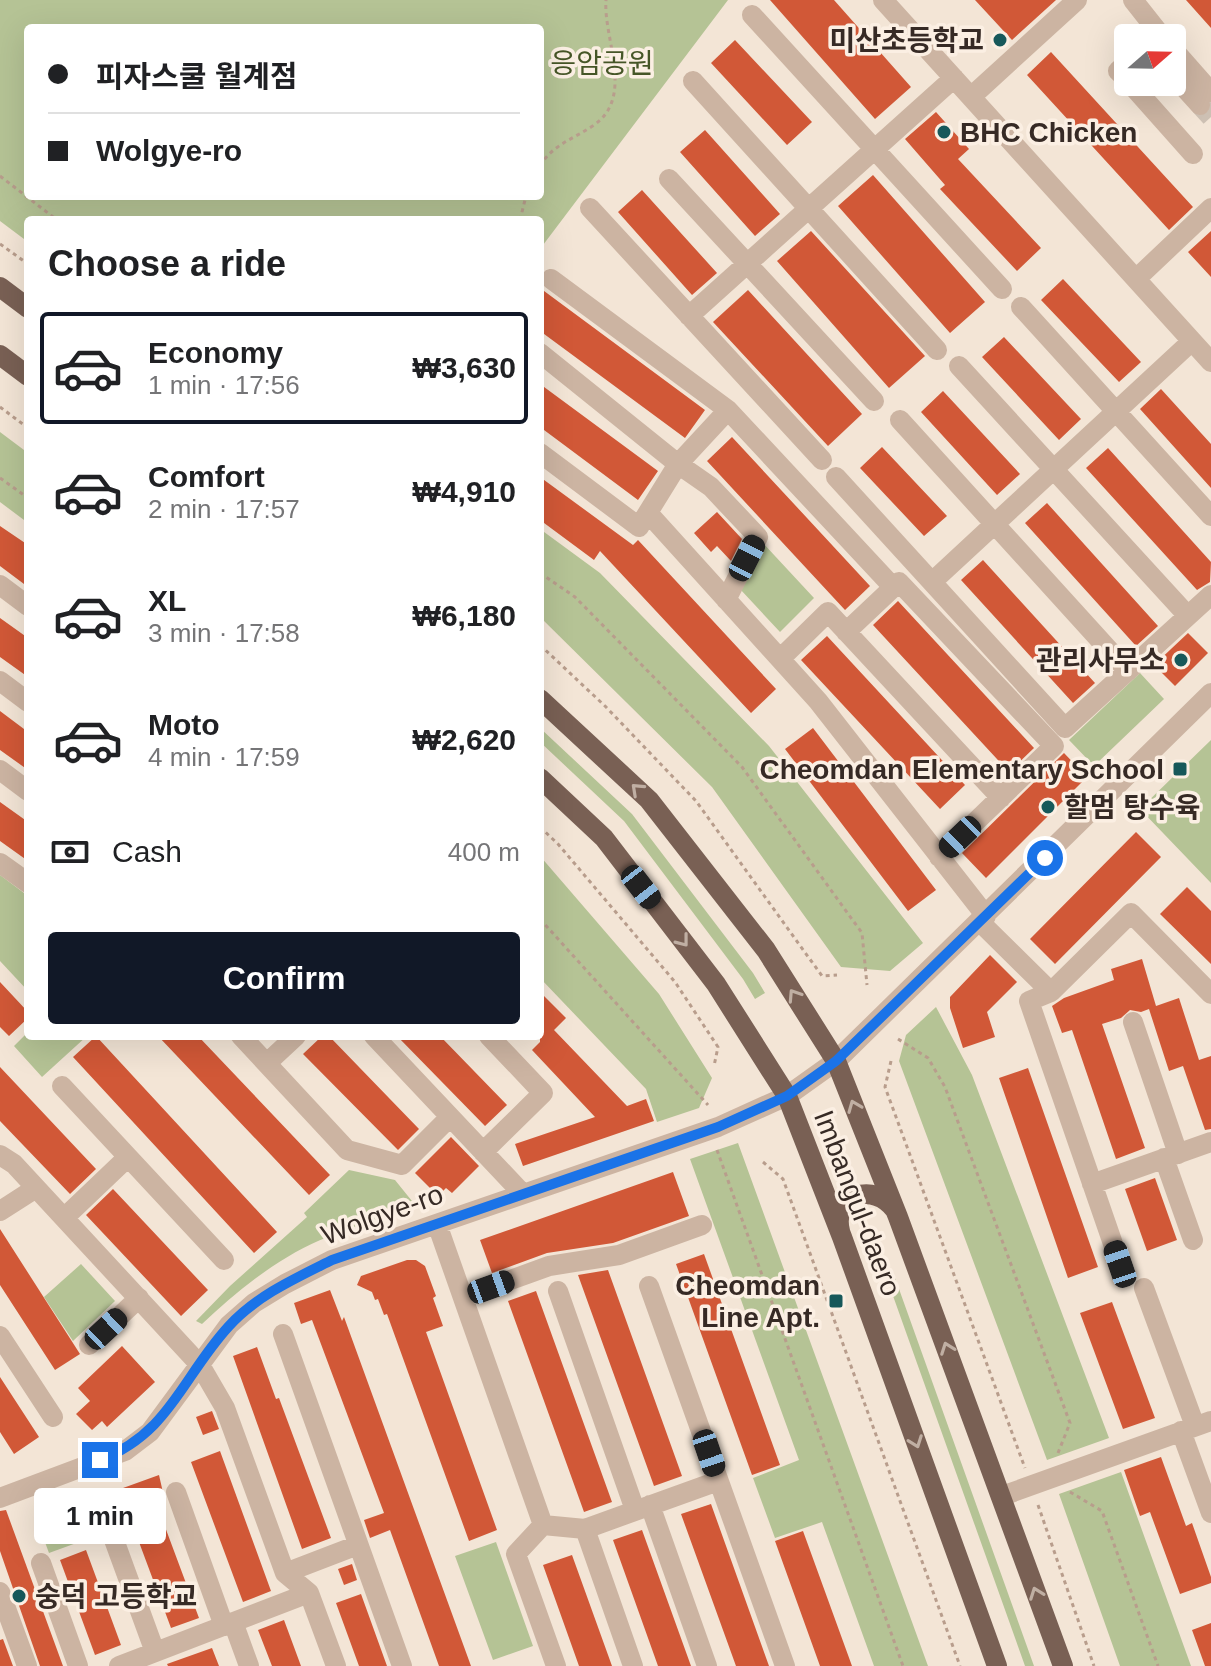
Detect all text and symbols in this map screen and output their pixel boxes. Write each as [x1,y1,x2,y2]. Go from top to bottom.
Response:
north arrow [1114,24,1186,96]
map controls [1114,24,1186,96]
place label: 미산초등학교 [829,25,984,56]
marker: 미산초등학교 [991,31,1009,49]
park label: 응암공원 [550,48,654,79]
text: 피자스쿨 월계점 [96,60,298,93]
place label: BHC Chicken [960,117,1137,148]
marker: BHC Chicken [935,123,953,141]
text: Wolgye-ro [96,134,242,167]
text: Choose a ride [48,243,286,284]
icon: car [52,332,124,404]
text: Economy [148,336,283,369]
text: ₩3,630 [413,351,516,384]
text: 1 min · 17:56 [148,370,300,400]
icon: car [52,456,124,528]
text: Comfort [148,460,265,493]
text: ₩4,910 [413,475,516,508]
text: 2 min · 17:57 [148,494,300,524]
car [725,531,769,585]
icon: car [52,580,124,652]
text: XL [148,584,186,617]
text: ₩6,180 [413,599,516,632]
text: 3 min · 17:58 [148,618,300,648]
place label: 관리사무소 [1036,645,1165,676]
marker: 관리사무소 [1172,651,1190,669]
icon: car [52,704,124,776]
text: Moto [148,708,220,741]
text: ₩2,620 [413,723,516,756]
text: 4 min · 17:59 [148,742,300,772]
place label: Cheomdan Elementary School [759,754,1164,785]
marker: Cheomdan Elementary School [1171,760,1189,778]
one-way arrow [631,784,646,798]
place label: 할멈 탕수육 [1064,792,1201,823]
marker: 할멈 탕수육 [1039,798,1057,816]
car [934,812,986,862]
icon: cash [48,830,92,874]
text: Cash [112,835,182,868]
text: 400 m [448,837,520,867]
route start [1027,840,1063,876]
car [617,861,665,913]
button: Confirm [48,932,520,1024]
one-way arrow [674,932,688,947]
one-way arrow [789,989,804,1004]
one-way arrow [847,1100,864,1114]
street label: Imbangul-daero [808,1106,907,1300]
street label: Wolgye-ro [317,1178,447,1251]
car [1101,1237,1139,1291]
car [464,1268,518,1306]
place label: Cheomdan Line Apt. [675,1270,820,1333]
marker: Cheomdan Line Apt. [827,1292,845,1310]
car [80,1304,132,1354]
one-way arrow [940,1342,957,1356]
car [690,1426,728,1480]
one-way arrow [906,1434,923,1448]
route end [82,1442,118,1478]
callout: 1 min [34,1488,166,1544]
text: 1 min [66,1501,134,1531]
place label: 숭덕 고등학교 [35,1581,197,1612]
one-way arrow [1030,1586,1046,1600]
marker: 숭덕 고등학교 [10,1587,28,1605]

